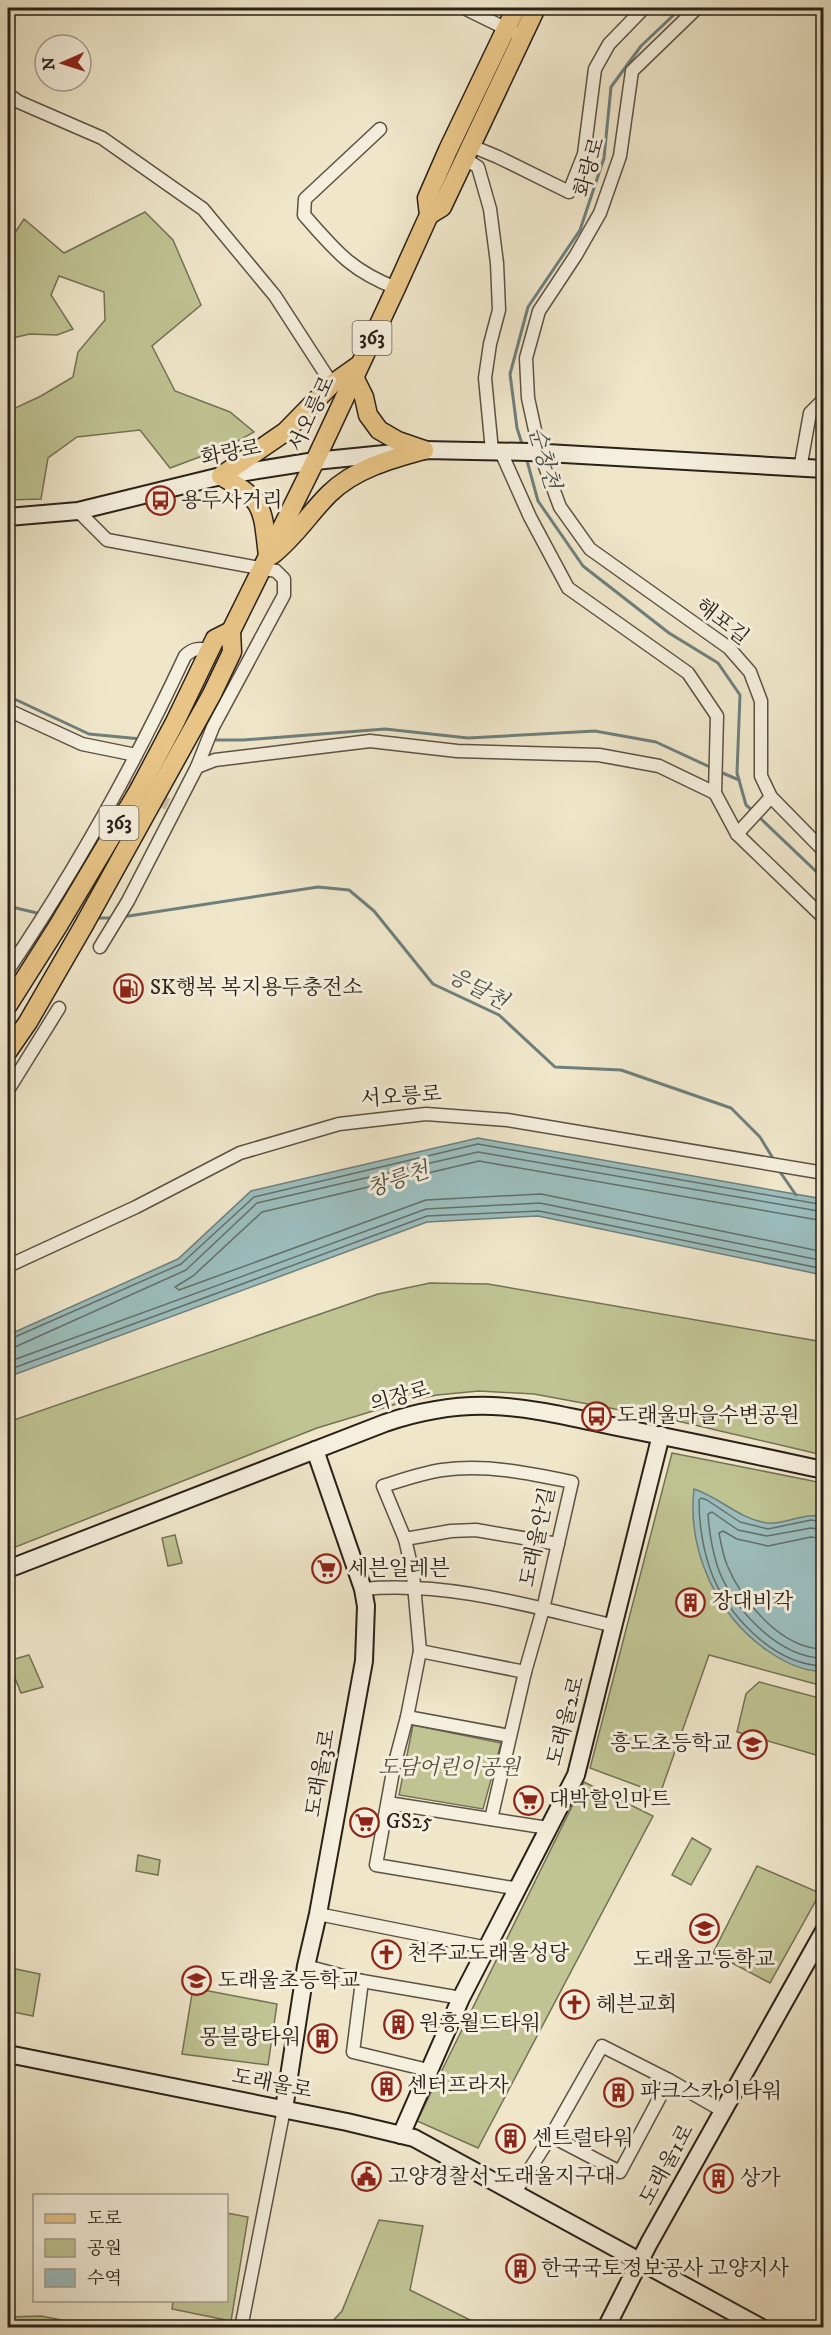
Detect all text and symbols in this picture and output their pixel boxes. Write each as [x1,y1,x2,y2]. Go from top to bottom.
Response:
north arrow [33,33,93,93]
text: N [39,57,59,71]
street label: 화랑로 [569,134,611,200]
road number: 363 [352,321,392,355]
street label: 서오릉로 [283,372,341,456]
water label: 순창천 [522,424,566,494]
street label: 화랑로 [199,434,263,472]
bus stop icon: 용두사거리 [144,485,176,517]
place label: 용두사거리 [181,488,282,514]
street label: 해포길 [690,593,754,651]
road number: 363 [100,806,138,840]
water label: 응달천 [444,962,514,1017]
fuel station icon: SK행복 복지용두충전소 [113,972,145,1004]
place label: SK행복 복지용두충전소 [150,975,363,1001]
street label: 서오릉로 [360,1081,442,1113]
water label: 창릉천 [363,1156,434,1203]
street label: 의장로 [367,1376,433,1418]
bus stop icon: 도래울마을수변공원 [580,1400,612,1432]
place label: 도래울마을수변공원 [617,1403,800,1429]
street label: 도래울안길 [515,1485,561,1589]
supermarket icon: 세븐일레븐 [311,1553,343,1585]
place label: 세븐일레븐 [348,1556,449,1582]
building icon: 장대비각 [675,1586,707,1618]
place label: 장대비각 [712,1589,794,1615]
street label: 도래울2로 [542,1673,590,1769]
street label: 도래울3로 [300,1727,342,1819]
school or university icon: 흥도초등학교 [737,1728,769,1760]
place label: 흥도초등학교 [610,1731,732,1757]
park label: 도담어린이공원 [378,1755,522,1781]
supermarket icon: 대박할인마트 [512,1784,544,1816]
place label: 대박할인마트 [549,1787,671,1813]
supermarket icon: GS25 [349,1806,381,1838]
place label: GS25 [386,1809,432,1835]
school or university icon: 도래울고등학교 [688,1913,720,1945]
church icon: 천주교도래울성당 [370,1938,402,1970]
place label: 천주교도래울성당 [407,1941,570,1967]
place label: 도래울고등학교 [633,1947,775,1973]
school or university icon: 도래울초등학교 [181,1965,213,1997]
place label: 도래울초등학교 [218,1968,360,1994]
church icon: 헤븐교회 [559,1989,591,2021]
place label: 헤븐교회 [596,1992,677,2018]
building icon: 원흥월드타워 [382,2008,414,2040]
place label: 원흥월드타워 [419,2011,541,2037]
building icon: 몽블랑타워 [306,2022,338,2054]
place label: 몽블랑타워 [200,2025,301,2051]
street label: 도래울로 [230,2063,314,2105]
building icon: 센터프라자 [370,2070,402,2102]
place label: 센터프라자 [407,2073,509,2099]
building icon: 파크스카이타워 [603,2076,635,2108]
place label: 파크스카이타워 [640,2079,782,2105]
street label: 도래울1로 [634,2120,700,2210]
building icon: 센트럴타워 [495,2123,527,2155]
place label: 센트럴타워 [532,2126,633,2152]
public building icon: 고양경찰서 도래울지구대 [351,2161,383,2193]
building icon: 상가 [703,2163,735,2195]
place label: 고양경찰서 도래울지구대 [388,2164,616,2190]
place label: 상가 [740,2166,781,2192]
legend [33,2194,228,2302]
text: 도로 [87,2208,122,2230]
text: 공원 [87,2238,122,2260]
building icon: 한국국토정보공사 고양지사 [504,2253,536,2285]
place label: 한국국토정보공사 고양지사 [541,2256,790,2282]
text: 수역 [87,2268,122,2290]

